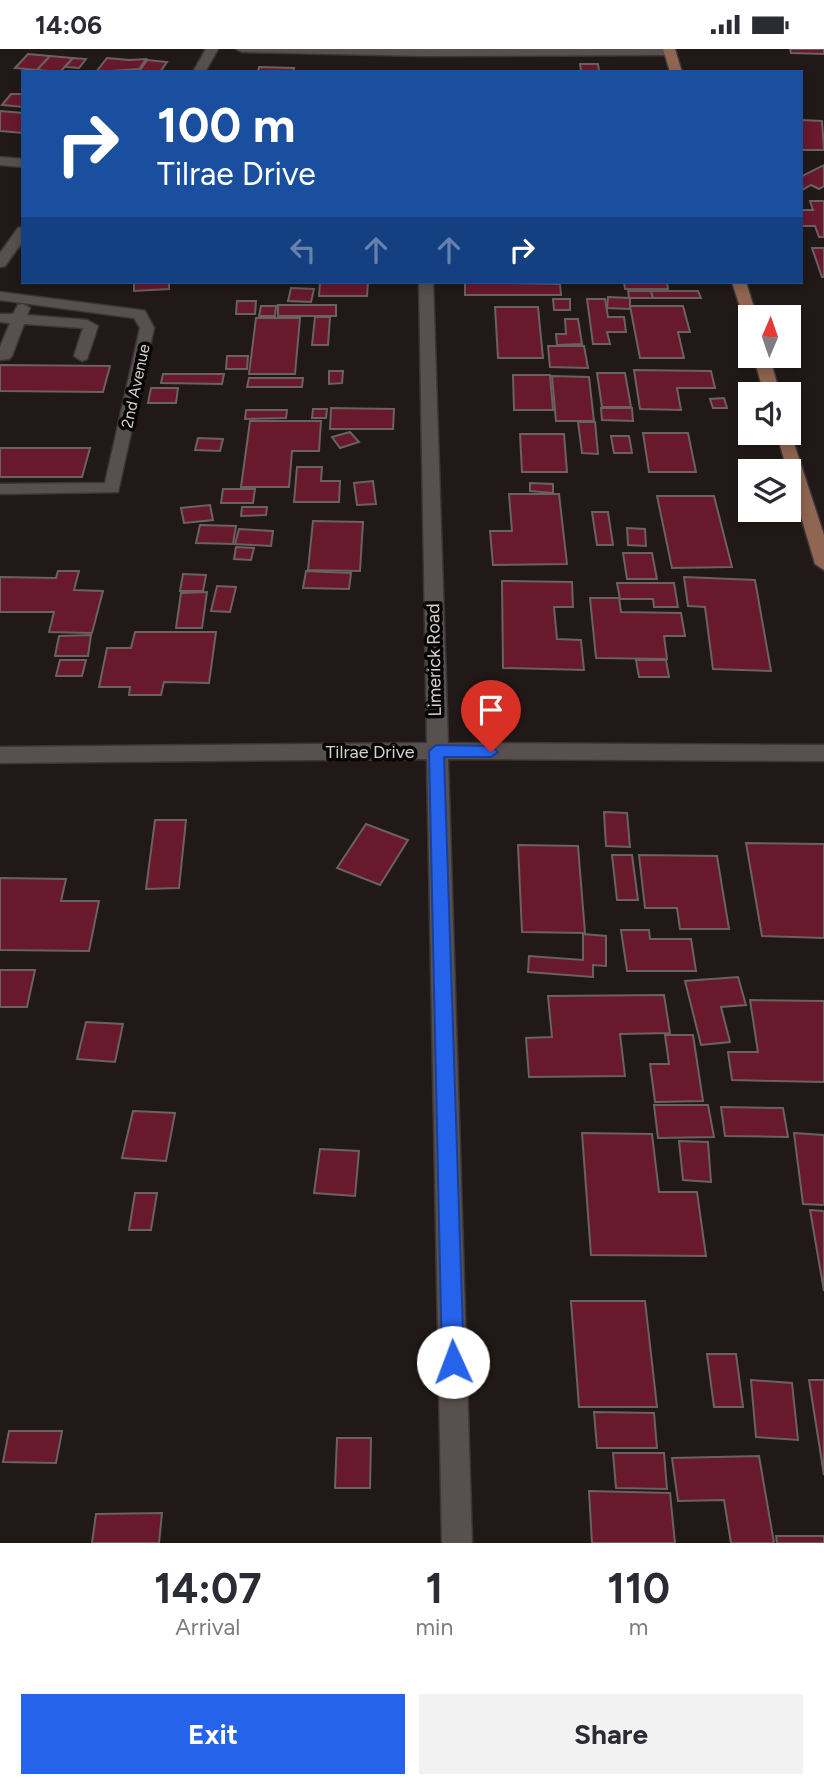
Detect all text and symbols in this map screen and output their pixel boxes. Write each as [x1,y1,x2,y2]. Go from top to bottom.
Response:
text: 14:06 [35,9,102,41]
text: 100 m [157,95,296,154]
icon: right [42,98,133,189]
text: Tilrae Drive [157,155,316,193]
icon: left [284,231,322,269]
icon: ahead [357,231,395,269]
icon: ahead [430,231,468,269]
icon: right [503,231,541,269]
north arrow [738,305,802,367]
map controls [738,305,801,522]
street label: 2nd Avenue [117,342,154,430]
button: sound [738,382,801,445]
button: layers [738,459,801,522]
street label: Limerick Road [422,603,446,717]
pin [461,680,521,752]
icon: arrive [472,691,510,729]
street label: Tilrae Drive [325,741,415,763]
position arrow [416,1325,490,1399]
text: 14:07 [154,1563,262,1614]
text: 1 [426,1563,443,1614]
text: 110 [607,1563,670,1614]
text: Arrival [175,1613,240,1641]
text: min [416,1613,453,1641]
text: m [629,1613,648,1641]
button: Exit [21,1694,405,1774]
button: Share [419,1694,803,1774]

